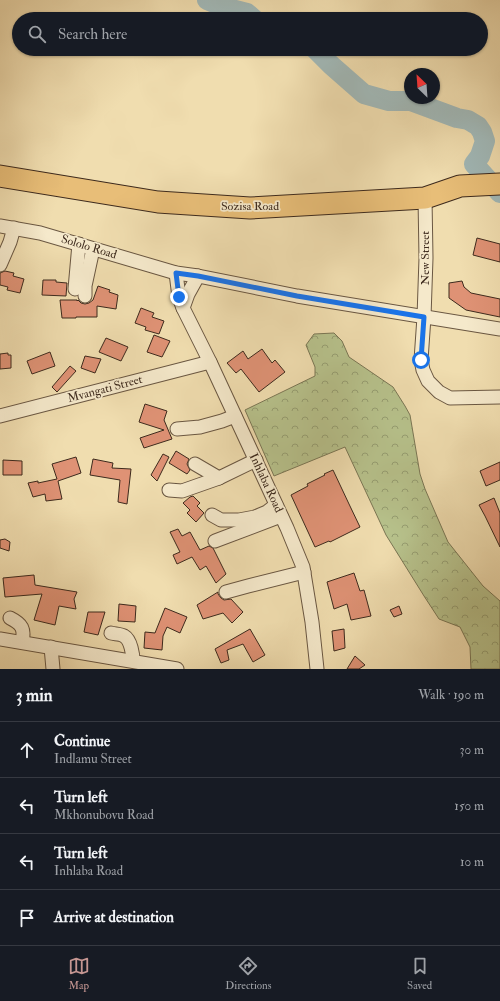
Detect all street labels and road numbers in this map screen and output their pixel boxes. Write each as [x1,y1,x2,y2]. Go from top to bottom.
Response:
street label: Sozisa Road [221,199,279,214]
street label: Sololo Road [59,231,119,263]
street label: New Street [418,231,433,285]
street label: Mvangati Street [66,372,144,406]
street label: Inhlaba Road [246,451,286,515]

